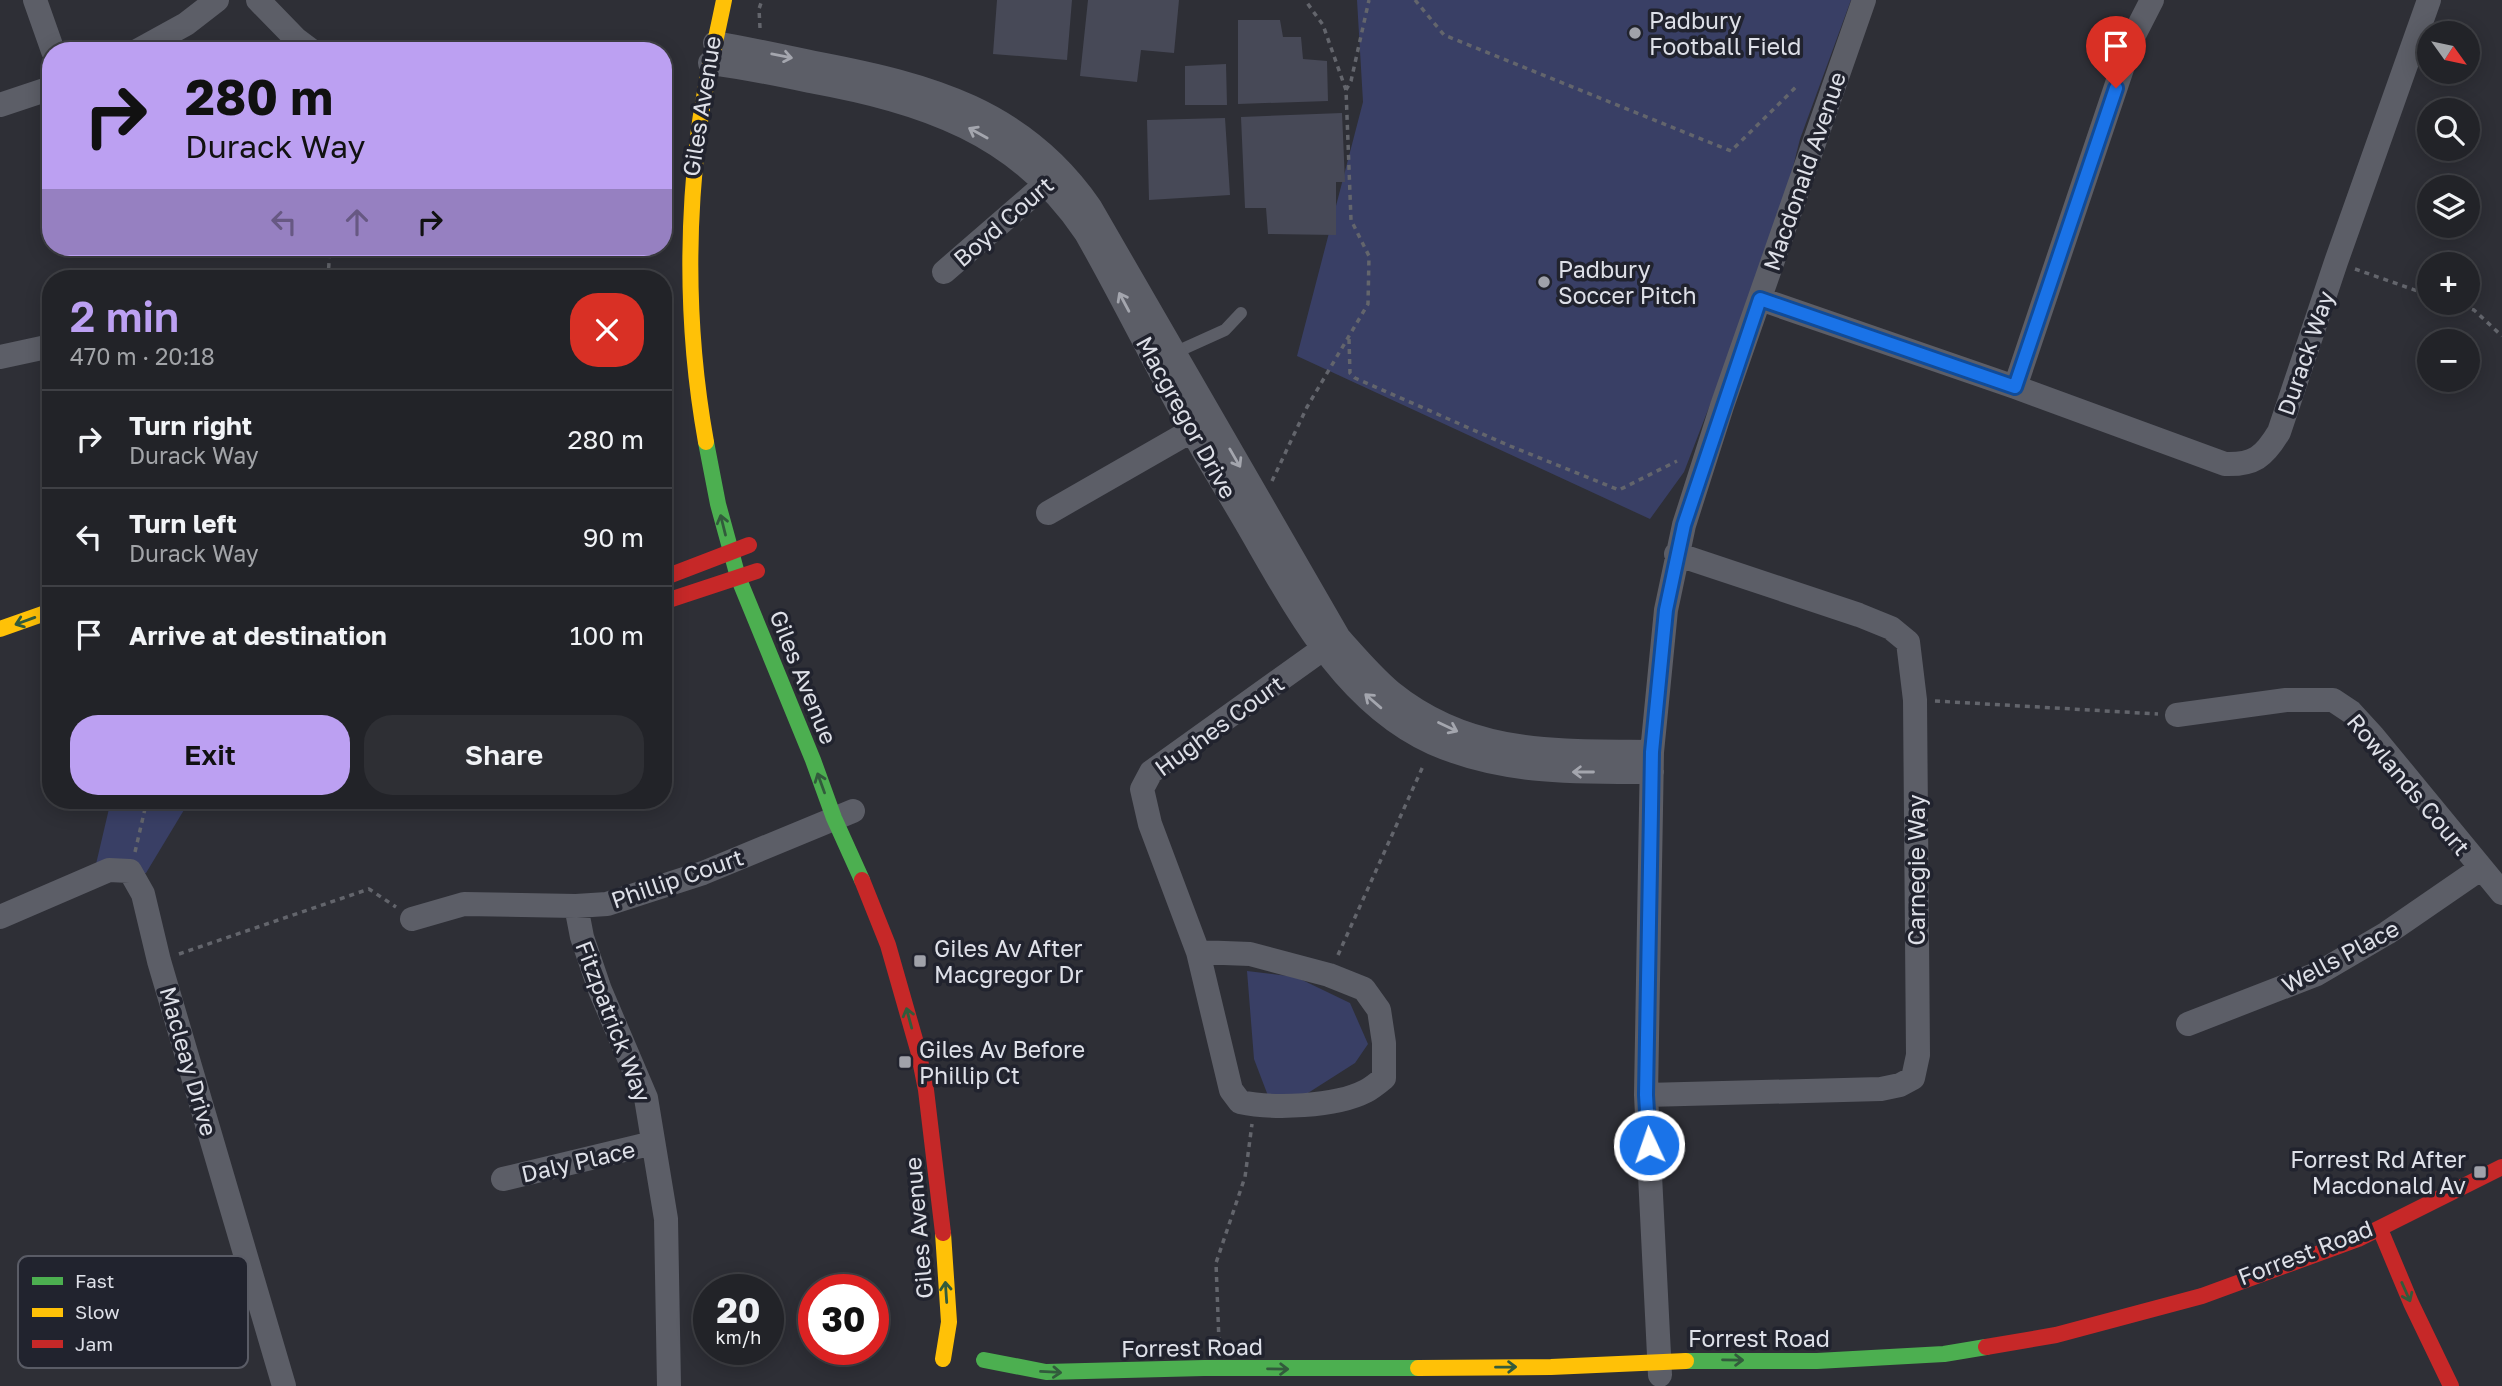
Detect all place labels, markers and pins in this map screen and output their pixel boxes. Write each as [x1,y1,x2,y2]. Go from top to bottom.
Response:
place label: Padbury Football Field [1649,6,1801,60]
pin [2086,16,2146,88]
marker: Padbury Football Field [1627,25,1643,41]
place label: Padbury Soccer Pitch [1558,255,1697,309]
marker: Padbury Soccer Pitch [1536,274,1552,290]
place label: Giles Av After Macgregor Dr [934,934,1083,988]
marker: Giles Av After Macgregor Dr [912,953,928,969]
place label: Giles Av Before Phillip Ct [919,1035,1085,1089]
marker: Giles Av Before Phillip Ct [897,1054,913,1070]
place label: Forrest Rd After Macdonald Av [2290,1145,2466,1199]
marker: Forrest Rd After Macdonald Av [2472,1164,2488,1180]

